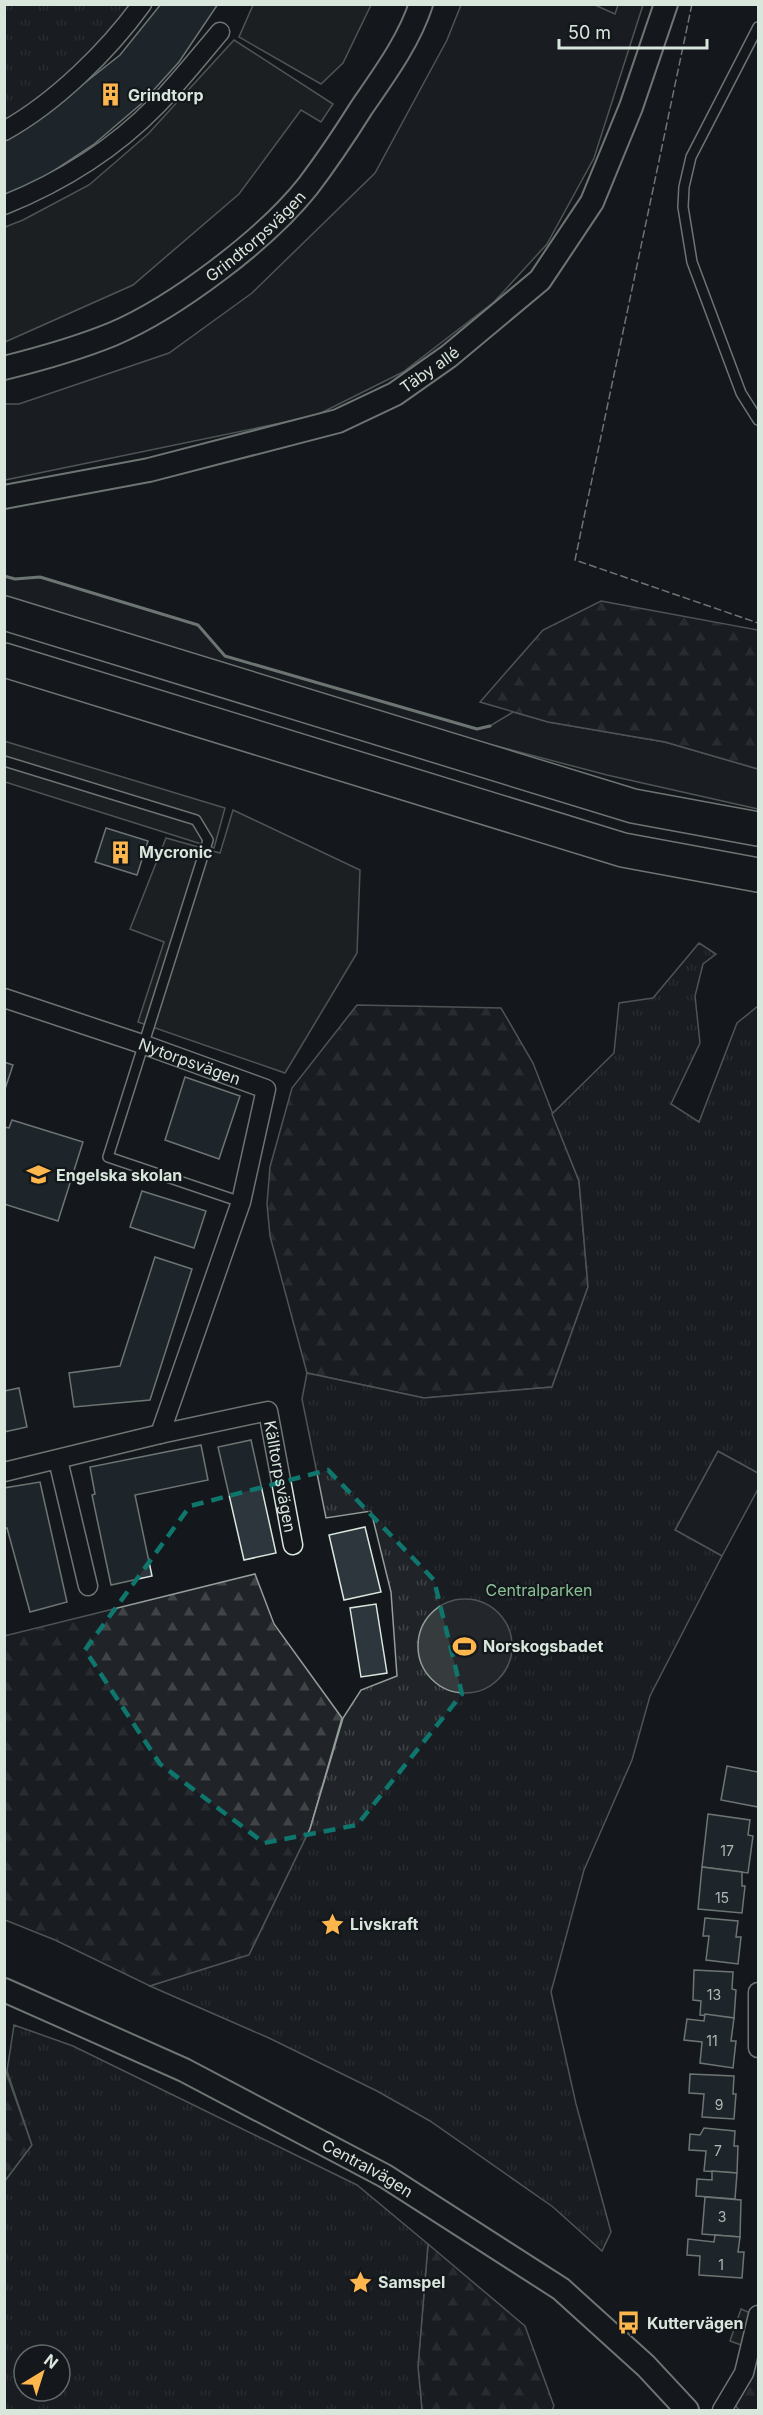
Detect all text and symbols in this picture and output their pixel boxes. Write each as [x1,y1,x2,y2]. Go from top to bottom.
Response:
scale bar [559,12,708,50]
text: 50 m [568,22,611,43]
building icon: Grindtorp [97,82,123,108]
place label: Grindtorp [128,85,204,105]
street label: Grindtorpsvägen [201,187,310,286]
street label: Täby allé [396,342,463,397]
building icon: Mycronic [108,839,134,865]
place label: Mycronic [139,842,212,862]
street label: Nytorpsvägen [136,1034,243,1089]
school or university icon: Engelska skolan [25,1162,51,1188]
place label: Engelska skolan [56,1165,182,1185]
street label: Källtorpsvägen [260,1419,300,1534]
park label: Centralparken [486,1580,593,1600]
sports icon: Norskogsbadet [452,1633,478,1659]
place label: Norskogsbadet [483,1636,603,1656]
house number: 17 [720,1842,734,1859]
house number: 15 [715,1889,729,1906]
place icon: Livskraft [319,1911,345,1937]
place label: Livskraft [350,1914,419,1934]
house number: 13 [707,1986,721,2003]
house number: 11 [706,2032,718,2049]
house number: 9 [715,2096,723,2113]
street label: Centralvägen [319,2135,417,2201]
house number: 7 [714,2142,722,2159]
house number: 3 [718,2208,726,2225]
house number: 1 [718,2256,724,2273]
place icon: Samspel [347,2269,373,2295]
place label: Samspel [378,2272,445,2292]
bus stop icon: Kuttervägen [616,2310,642,2336]
place label: Kuttervägen [647,2313,744,2333]
north arrow [12,2343,72,2403]
text: N [40,2350,62,2373]

